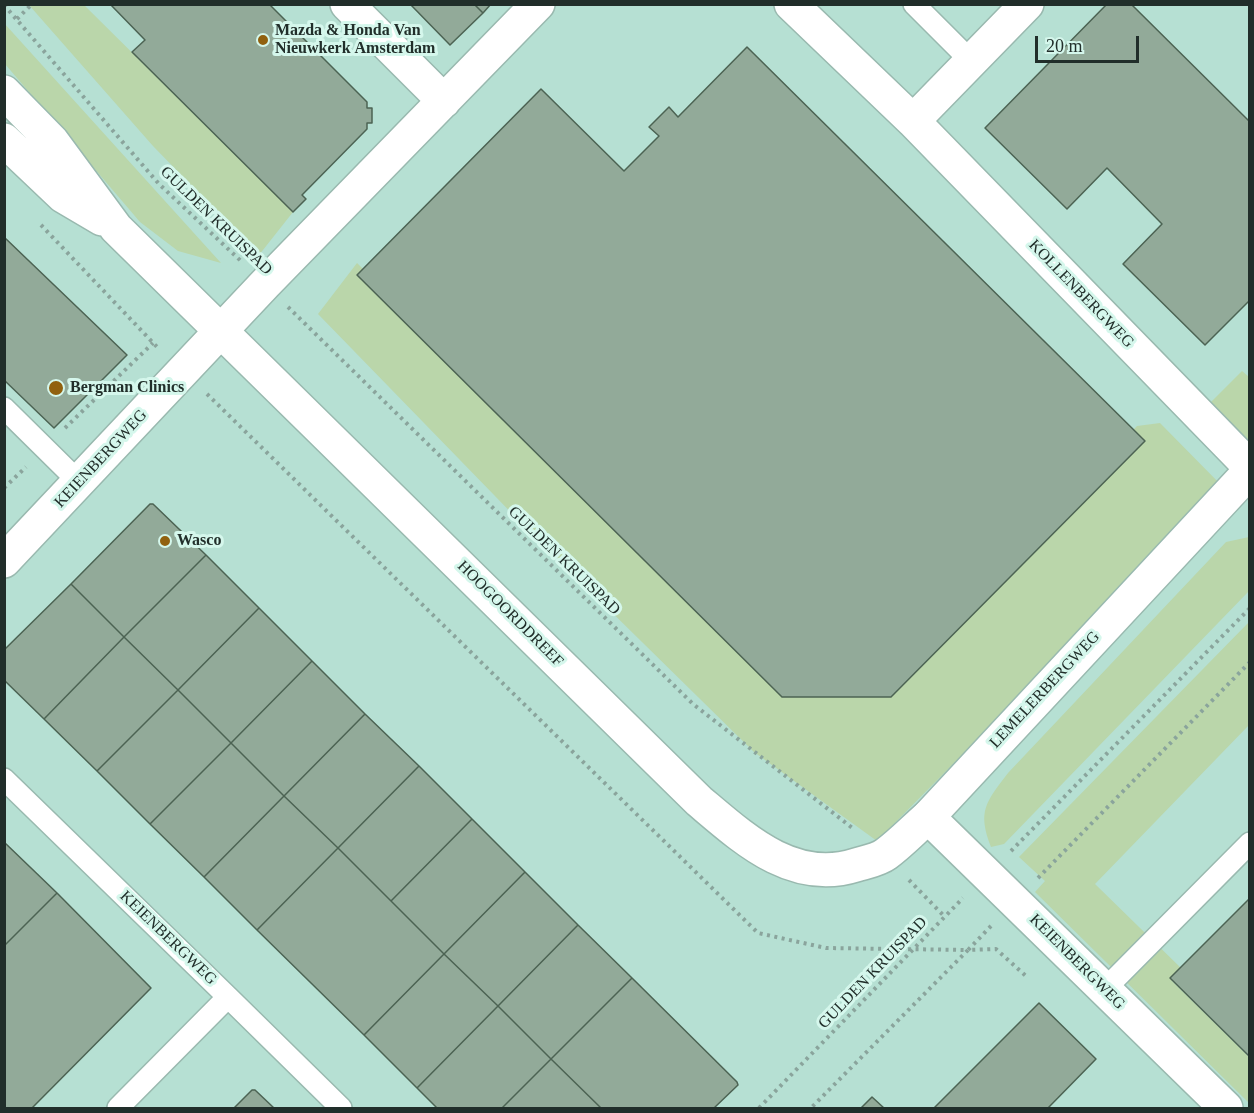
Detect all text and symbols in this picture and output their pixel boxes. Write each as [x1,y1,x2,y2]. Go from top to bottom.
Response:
place label: Mazda & Honda Van Nieuwkerk Amsterdam [275,21,435,59]
scale bar [1038,24,1142,62]
marker: Mazda & Honda Van Nieuwkerk Amsterdam [256,33,270,47]
text: 20 m [1046,36,1083,56]
street label: GULDEN KRUISPAD [156,163,276,279]
street label: KOLLENBERGWEG [1024,236,1138,352]
place label: Bergman Clinics [70,378,184,398]
marker: Bergman Clinics [47,379,65,397]
street label: KEIENBERGWEG [51,406,151,512]
street label: GULDEN KRUISPAD [504,503,624,619]
place label: Wasco [177,531,221,551]
marker: Wasco [158,534,172,548]
street label: HOOGOORDDREEF [453,557,567,671]
street label: LEMELERBERGWEG [986,628,1104,752]
street label: KEIENBERGWEG [116,887,220,989]
street label: KEIENBERGWEG [1025,910,1129,1014]
street label: GULDEN KRUISPAD [815,913,931,1033]

